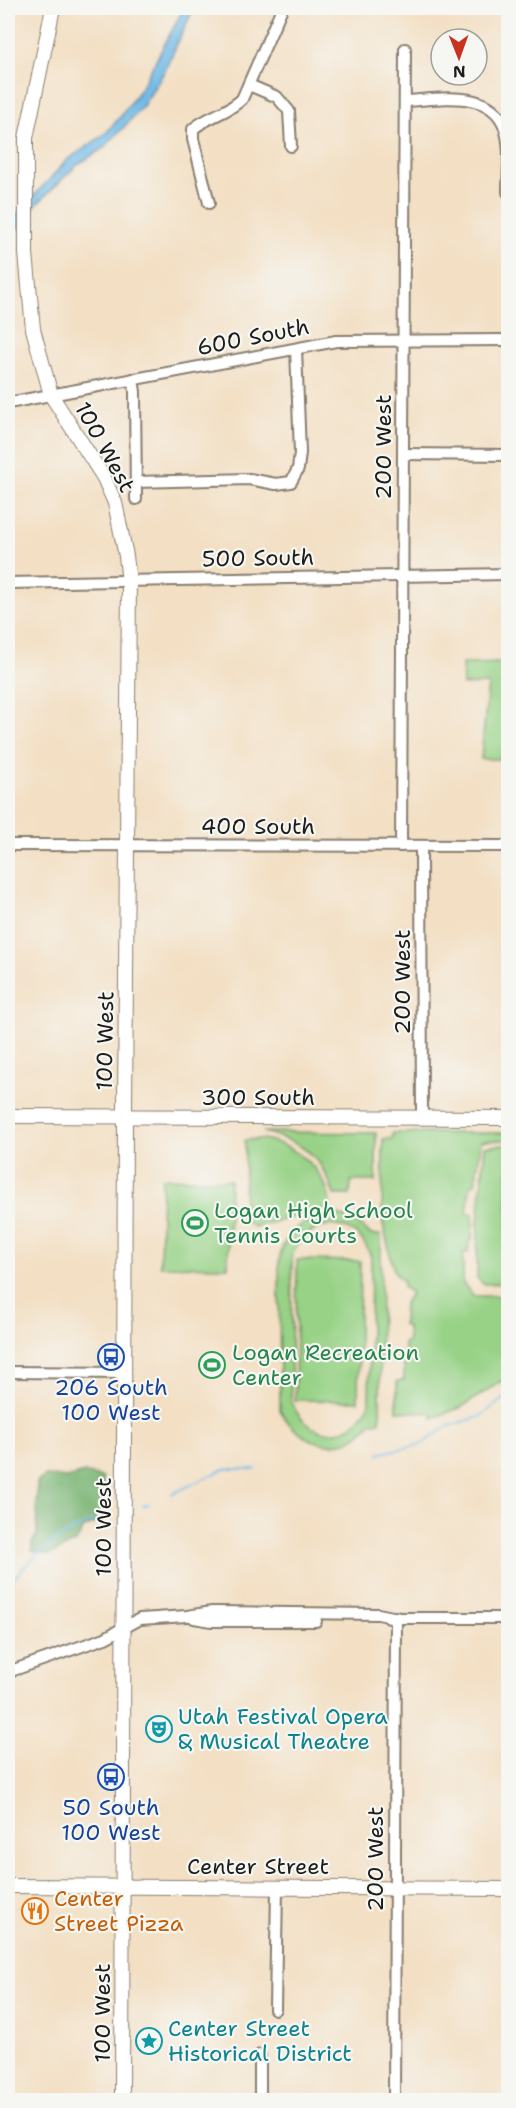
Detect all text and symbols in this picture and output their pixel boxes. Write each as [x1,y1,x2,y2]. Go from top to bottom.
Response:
north arrow [429,27,489,87]
text: N [453,61,466,82]
street label: 600 South [194,312,312,362]
street label: 200 West [369,394,398,500]
street label: 100 West [68,397,142,497]
street label: 500 South [202,543,314,573]
street label: 400 South [201,812,315,841]
street label: 200 West [388,929,417,1035]
street label: 100 West [90,991,120,1091]
street label: 300 South [201,1083,315,1112]
place label: Logan High School Tennis Courts [214,1196,413,1250]
sports icon: Logan High School Tennis Courts [180,1208,210,1238]
place label: Logan Recreation Center [232,1338,419,1392]
bus stop icon: 206 South 100 West [96,1342,126,1372]
sports icon: Logan Recreation Center [197,1350,227,1380]
place label: 206 South 100 West [54,1373,168,1427]
street label: 100 West [89,1477,118,1577]
place label: Utah Festival Opera & Musical Theatre [178,1702,388,1756]
theatre icon: Utah Festival Opera & Musical Theatre [144,1714,174,1744]
bus stop icon: 50 South 100 West [96,1762,126,1792]
place label: 50 South 100 West [61,1793,161,1847]
street label: 200 West [361,1806,390,1912]
street label: Center Street [187,1852,329,1881]
place label: Center Street Pizza [54,1884,184,1938]
restaurant icon: Center Street Pizza [20,1896,50,1926]
street label: 100 West [88,1963,117,2063]
place label: Center Street Historical District [168,2014,352,2068]
place icon: Center Street Historical District [134,2026,164,2056]

